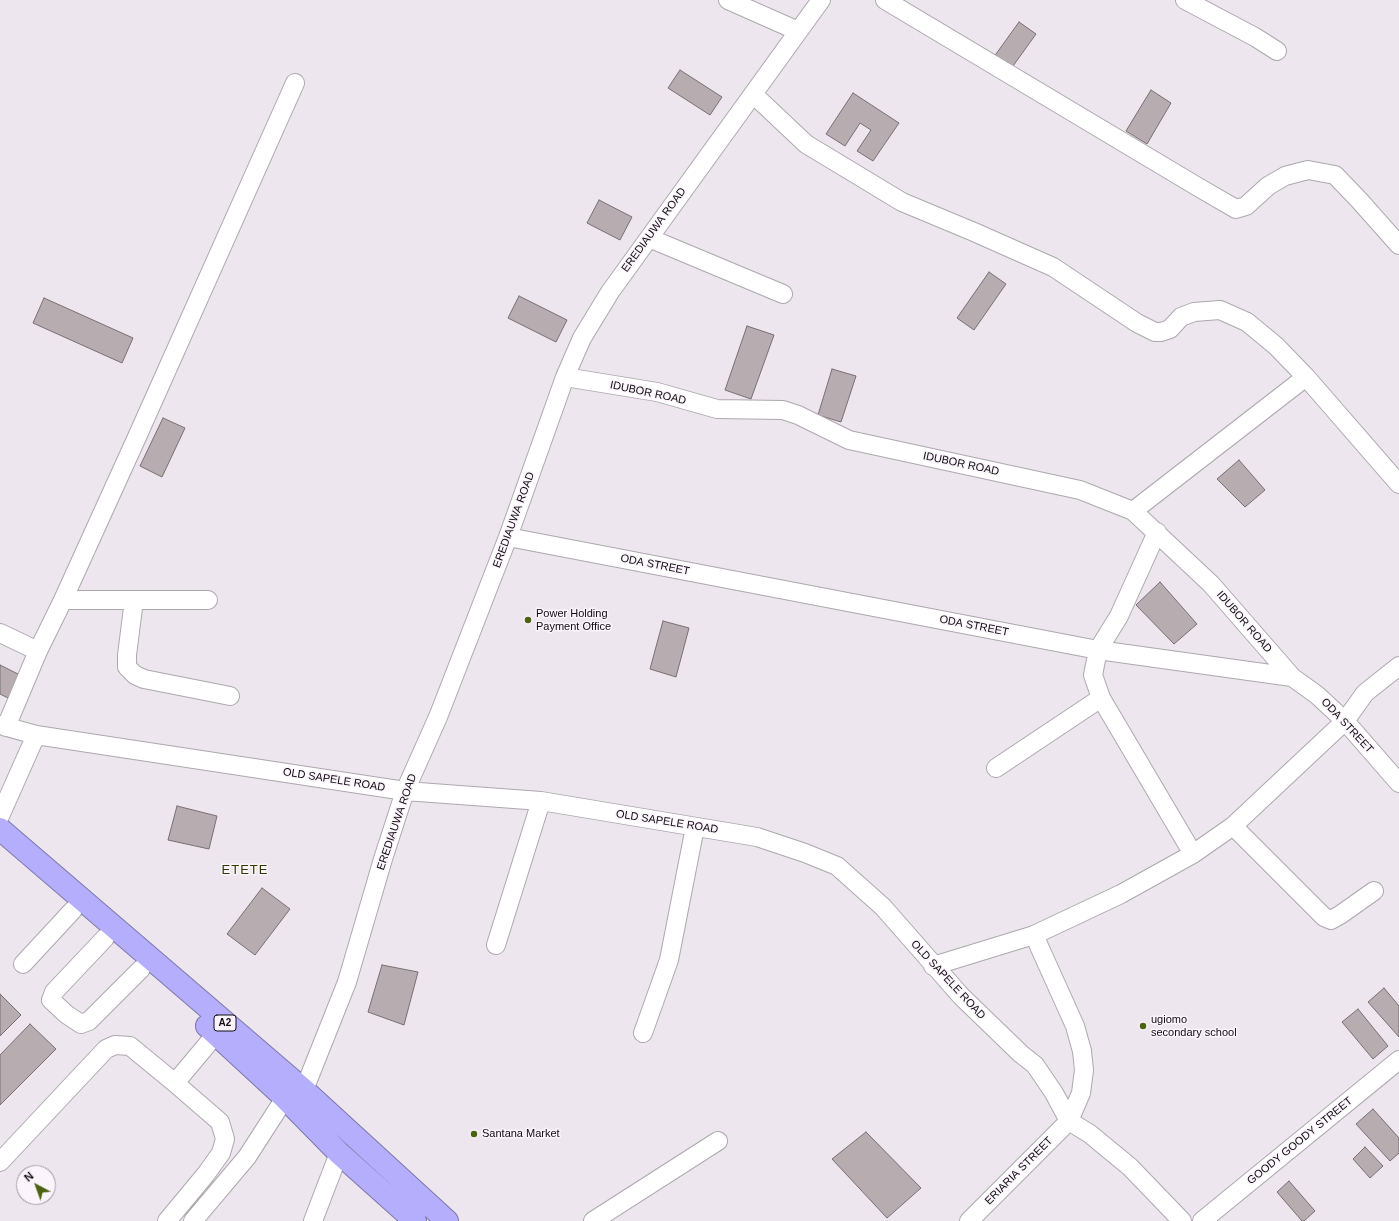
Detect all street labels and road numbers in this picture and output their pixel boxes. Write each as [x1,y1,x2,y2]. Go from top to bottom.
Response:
street label: EREDIAUWA ROAD [619,185,689,275]
street label: IDUBOR ROAD [609,378,687,408]
street label: IDUBOR ROAD [922,449,1000,479]
street label: EREDIAUWA ROAD [491,470,537,570]
street label: ODA STREET [619,552,691,578]
street label: IDUBOR ROAD [1214,588,1274,656]
street label: ODA STREET [938,613,1010,639]
street label: ODA STREET [1318,696,1376,756]
street label: OLD SAPELE ROAD [282,765,386,795]
street label: EREDIAUWA ROAD [374,772,420,872]
street label: OLD SAPELE ROAD [615,807,719,837]
street label: OLD SAPELE ROAD [908,938,988,1022]
road number: A2 [214,1015,236,1031]
street label: GOODY GOODY STREET [1245,1095,1355,1187]
street label: ERIARIA STREET [982,1134,1056,1208]

